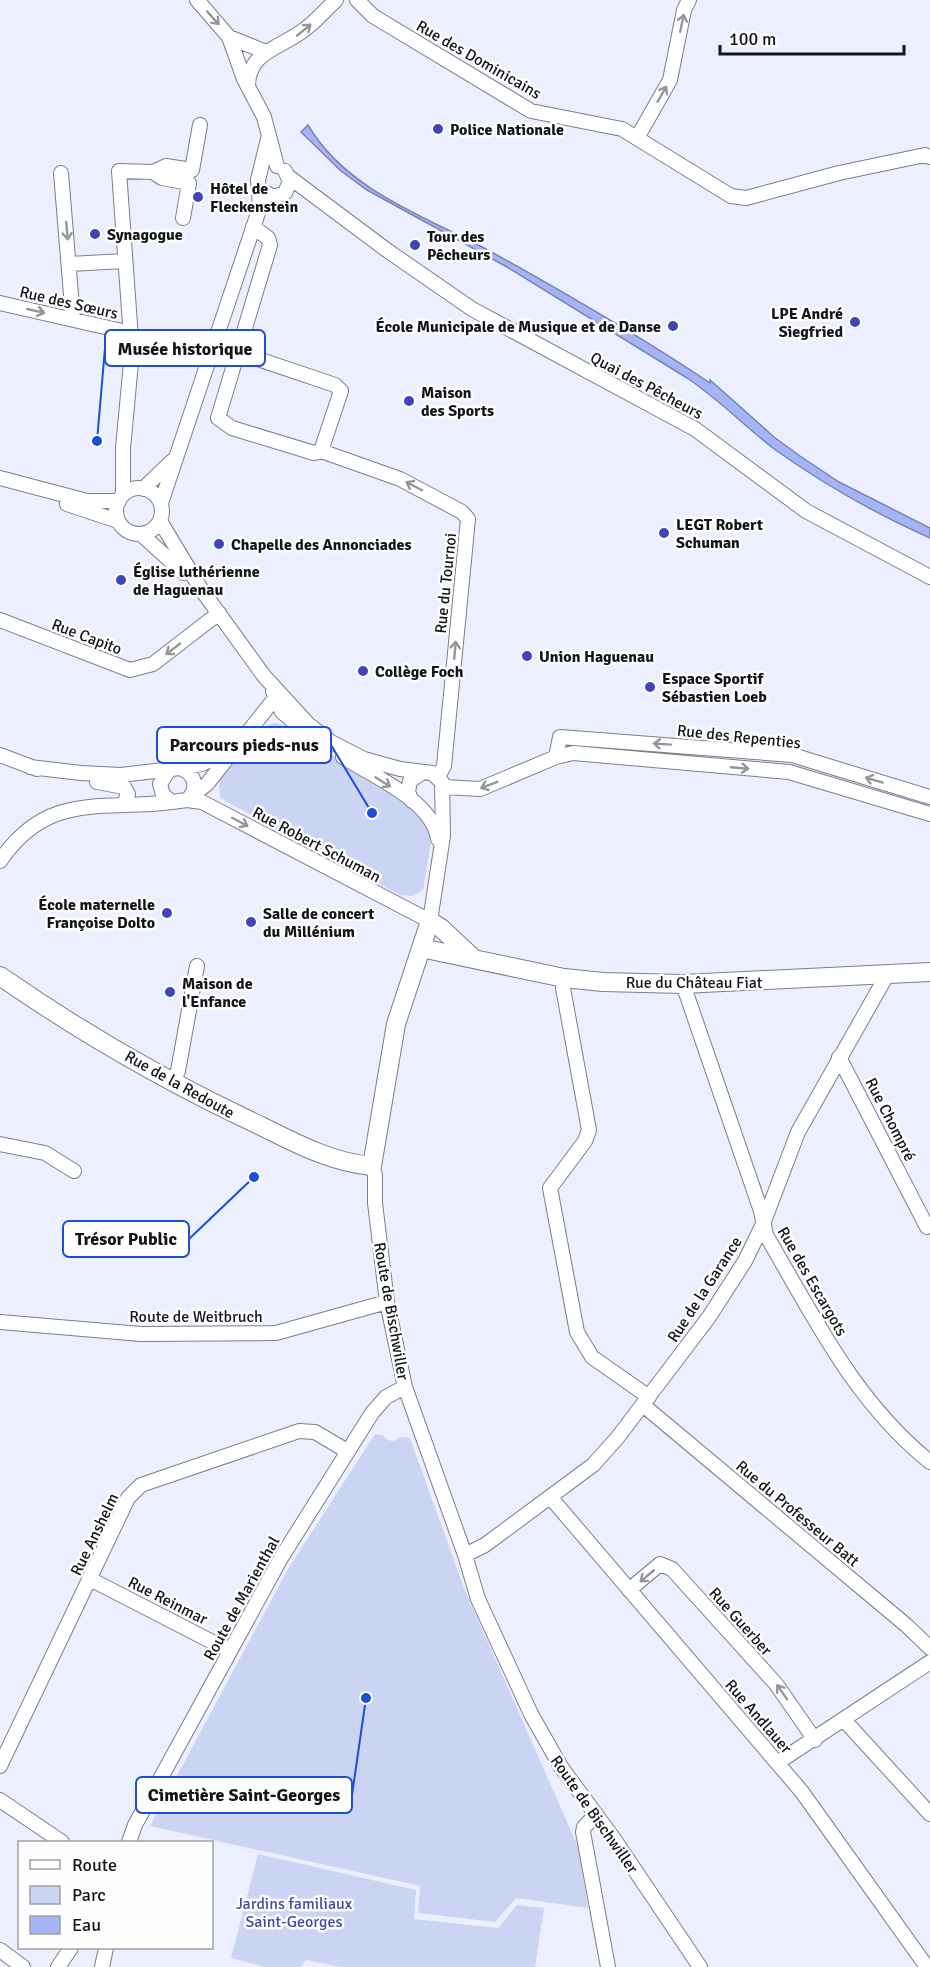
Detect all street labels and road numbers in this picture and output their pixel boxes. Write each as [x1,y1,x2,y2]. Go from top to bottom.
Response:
street label: Rue des Dominicains [412,16,545,104]
street label: Rue des Sœurs [18,282,120,324]
street label: Quai des Pêcheurs [587,348,706,424]
street label: Rue du Tournoi [431,532,461,634]
street label: Rue Capito [49,614,125,659]
street label: Rue des Repenties [676,721,802,753]
street label: Rue Robert Schuman [249,803,384,887]
street label: Rue du Château Fiat [626,973,763,993]
street label: Rue de la Redoute [121,1046,238,1123]
street label: Rue Chompré [861,1074,920,1165]
street label: Rue des Escargots [773,1223,852,1340]
street label: Rue de la Garance [663,1233,747,1346]
street label: Route de Bischwiller [369,1241,413,1382]
street label: Route de Weitbruch [129,1307,263,1327]
street label: Rue du Professeur Batt [732,1456,863,1572]
street label: Rue Anshelm [66,1490,123,1579]
street label: Route de Marienthal [199,1533,284,1664]
street label: Rue Reinmar [124,1572,211,1630]
street label: Rue Guerber [704,1583,776,1660]
street label: Rue Andlauer [721,1675,796,1758]
street label: Route de Bischwiller [546,1752,642,1878]

